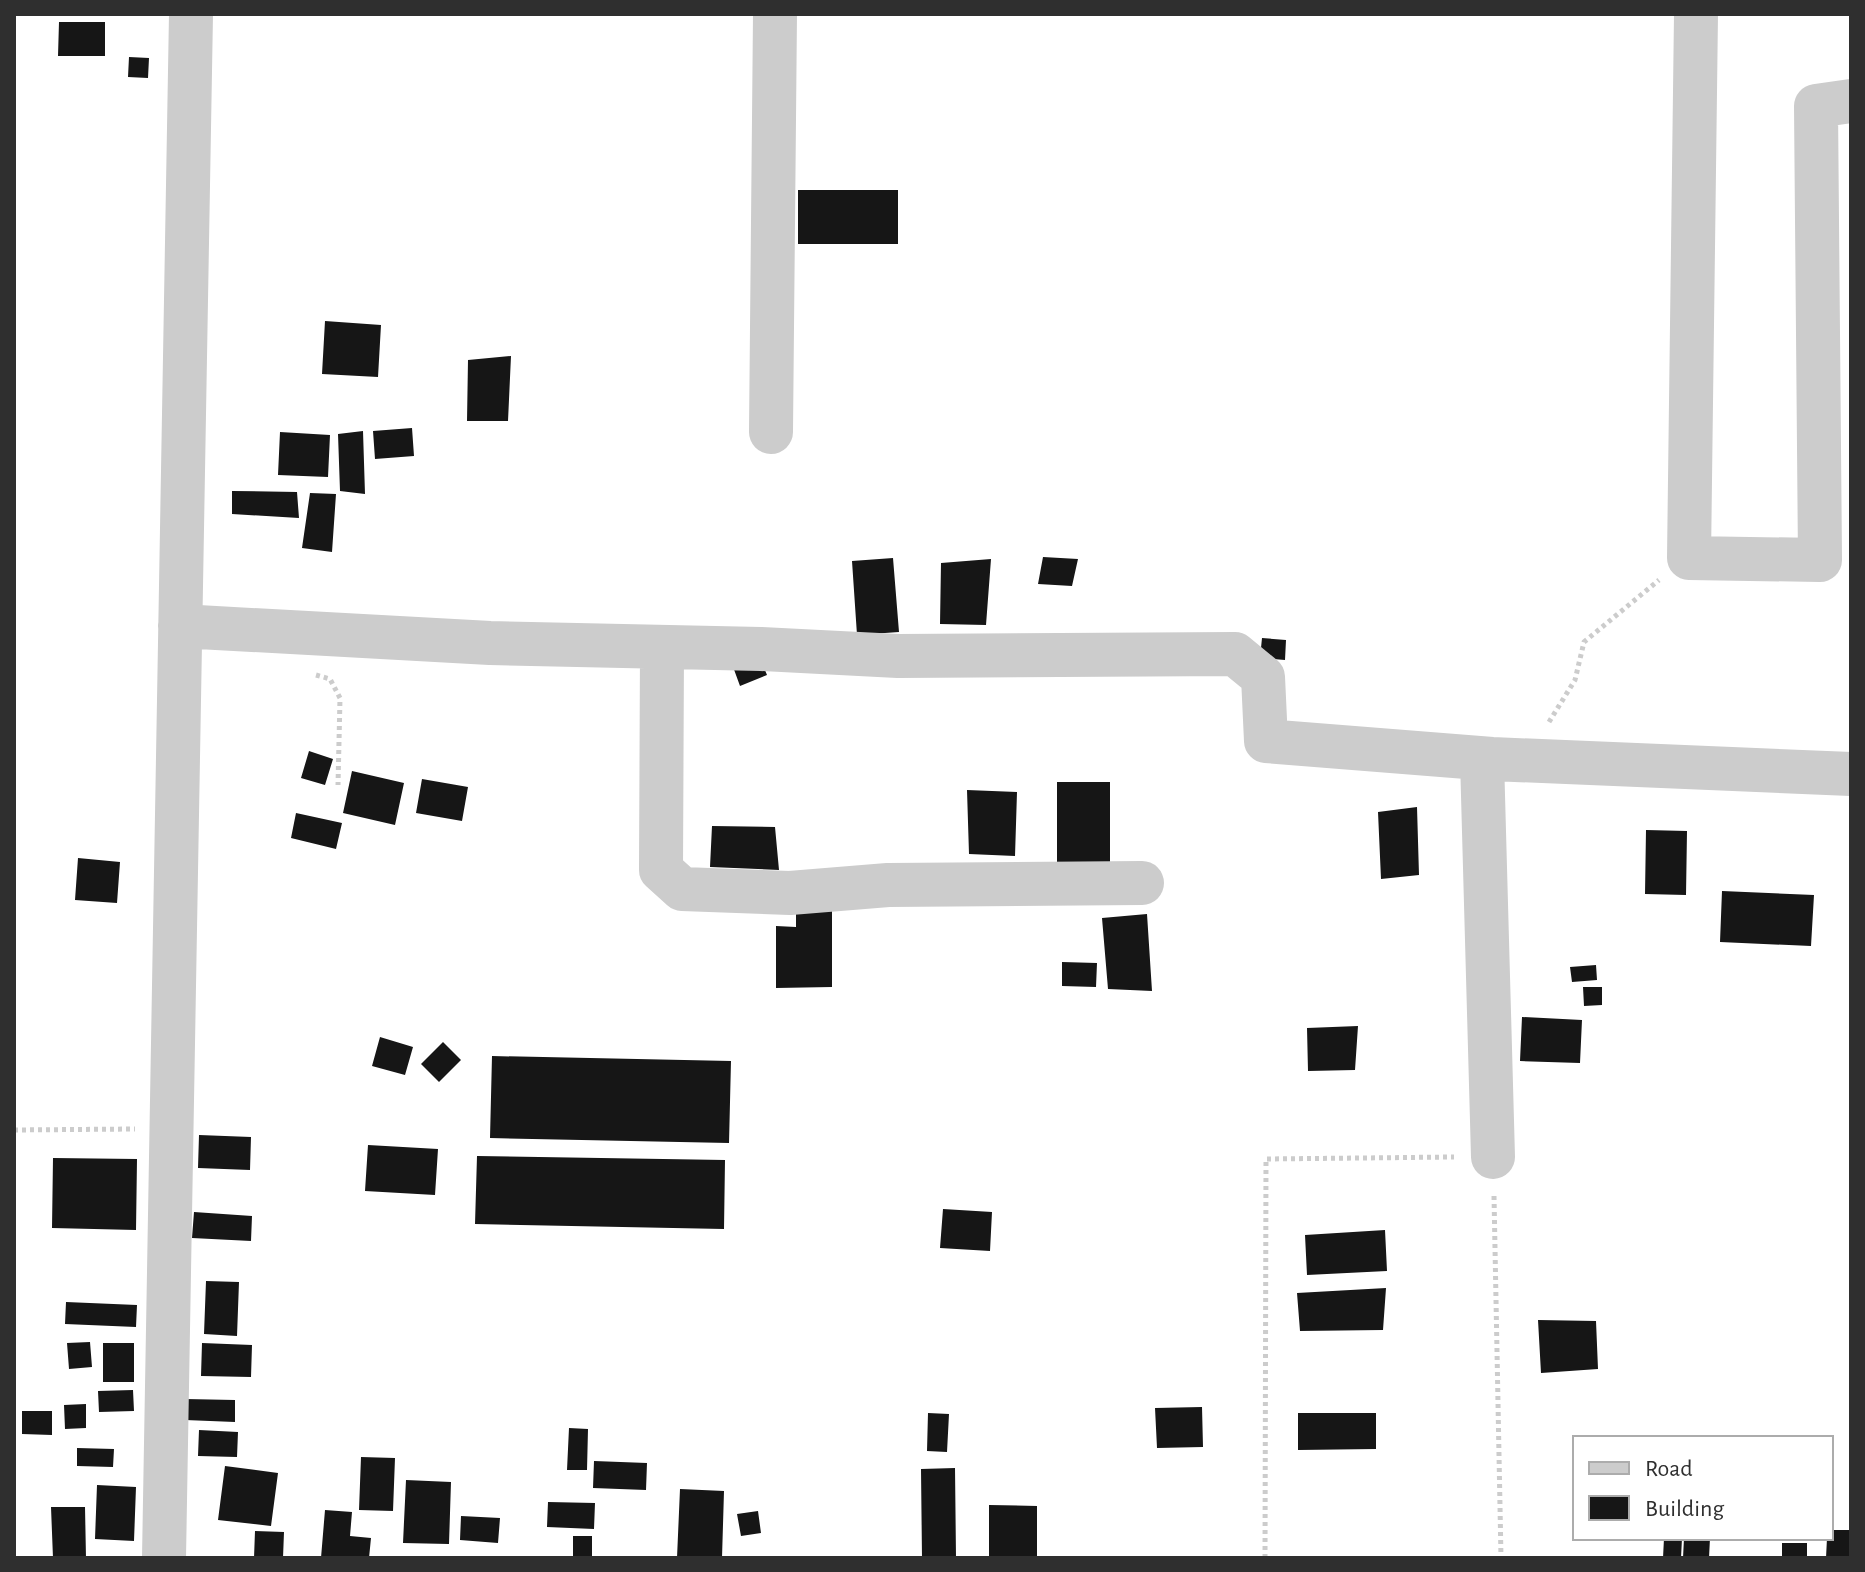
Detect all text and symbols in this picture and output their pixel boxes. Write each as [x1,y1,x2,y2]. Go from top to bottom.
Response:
legend [1573,1436,1833,1540]
text: Road [1645,1457,1693,1481]
text: Building [1645,1497,1724,1521]

